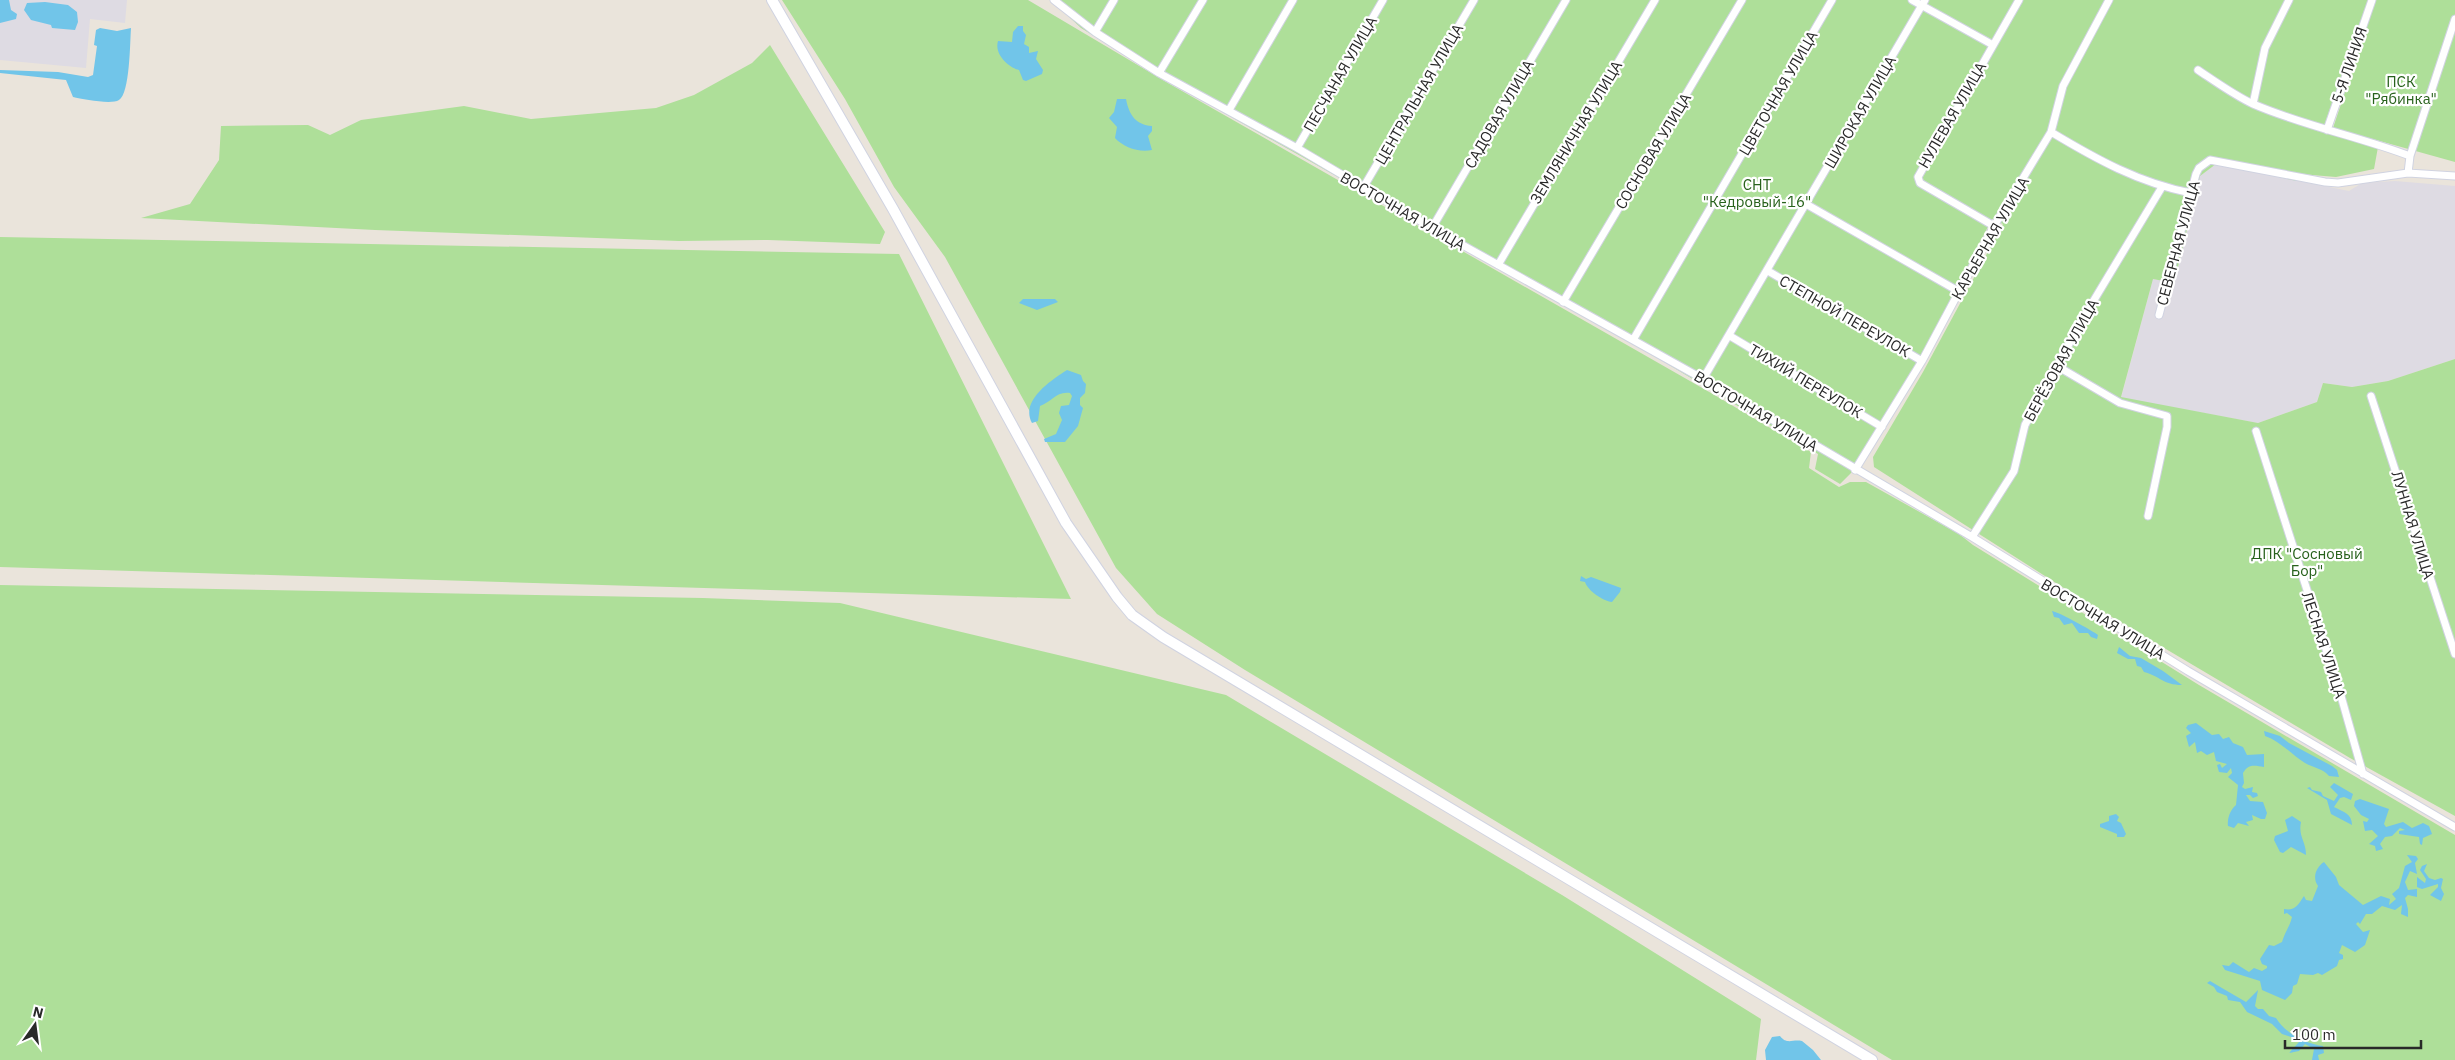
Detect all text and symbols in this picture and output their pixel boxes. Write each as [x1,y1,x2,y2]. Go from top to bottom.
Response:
street label: ПЕСЧАНАЯ УЛИЦА [1299,12,1381,135]
street label: ЦЕНТРАЛЬНАЯ УЛИЦА [1371,20,1467,168]
street label: 5-Я ЛИНИЯ [2327,24,2371,106]
street label: ЦВЕТОЧНАЯ УЛИЦА [1735,27,1822,159]
street label: ШИРОКАЯ УЛИЦА [1820,52,1900,172]
street label: САДОВАЯ УЛИЦА [1460,56,1538,172]
street label: ЗЕМЛЯНИЧНАЯ УЛИЦА [1526,57,1626,207]
street label: НУЛЕВАЯ УЛИЦА [1914,58,1990,172]
park label: ПСК "Рябинка" [2365,72,2437,108]
street label: СОСНОВАЯ УЛИЦА [1611,89,1695,213]
street label: ВОСТОЧНАЯ УЛИЦА [1337,167,1469,255]
street label: КАРЬЕРНАЯ УЛИЦА [1947,173,2033,303]
park label: СНТ "Кедровый-16" [1703,175,1811,211]
street label: СЕВЕРНАЯ УЛИЦА [2152,178,2204,308]
street label: СТЕПНОЙ ПЕРЕУЛОК [1776,271,1914,361]
street label: БЕРЁЗОВАЯ УЛИЦА [2019,295,2103,425]
street label: ТИХИЙ ПЕРЕУЛОК [1746,340,1866,422]
street label: ВОСТОЧНАЯ УЛИЦА [1691,366,1822,456]
street label: ЛУННАЯ УЛИЦА [2387,468,2439,582]
park label: ДПК "Сосновый Бор" [2251,544,2363,580]
street label: ВОСТОЧНАЯ УЛИЦА [2038,574,2169,664]
street label: ЛЕСНАЯ УЛИЦА [2298,589,2350,701]
north arrow [10,1000,60,1050]
text: N [31,1002,45,1022]
scale bar [2285,1018,2421,1050]
text: 100 m [2292,1025,2336,1044]

